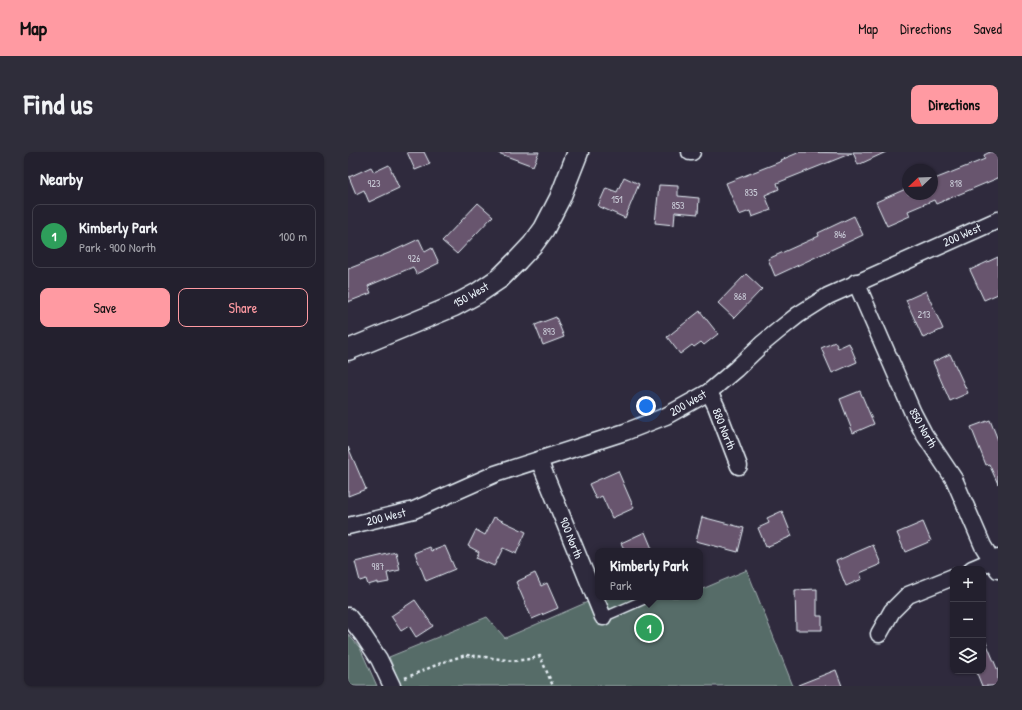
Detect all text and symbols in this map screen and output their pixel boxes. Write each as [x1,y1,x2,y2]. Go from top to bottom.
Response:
text: Map [20,15,47,41]
text: Map [858,19,878,38]
text: Directions [900,19,951,38]
text: Saved [973,19,1002,38]
text: Find us [24,85,93,123]
button: Directions [911,85,998,124]
north arrow [902,164,938,200]
text: Nearby [40,167,83,190]
house number: 923 [368,177,381,190]
house number: 818 [950,177,962,190]
house number: 835 [744,186,758,199]
house number: 151 [611,193,623,206]
house number: 853 [671,199,685,212]
text: Kimberly Park [79,217,157,238]
street label: 200 West [940,218,984,250]
text: 1 [52,227,56,245]
text: 100 m [279,227,307,245]
house number: 846 [834,228,846,241]
text: Park · 900 North [79,238,156,256]
house number: 926 [408,252,420,265]
street label: 150 West [450,277,492,312]
button: Save [40,288,170,327]
button: Share [178,288,308,327]
house number: 868 [734,290,746,303]
house number: 213 [918,308,931,321]
house number: 893 [543,325,556,338]
street label: 200 West [666,385,710,420]
your location [636,396,656,416]
street label: 880 North [708,405,741,452]
street label: 850 North [905,405,942,451]
street label: 200 West [364,503,408,530]
street label: 900 North [556,515,587,561]
popup [595,548,703,600]
text: Kimberly Park [610,555,688,576]
house number: 987 [372,560,385,573]
map controls [950,566,986,674]
button: + [950,566,986,602]
text: Park [610,576,632,594]
button: − [950,602,986,638]
pin: 1 [636,613,662,643]
button: layers [950,638,986,674]

